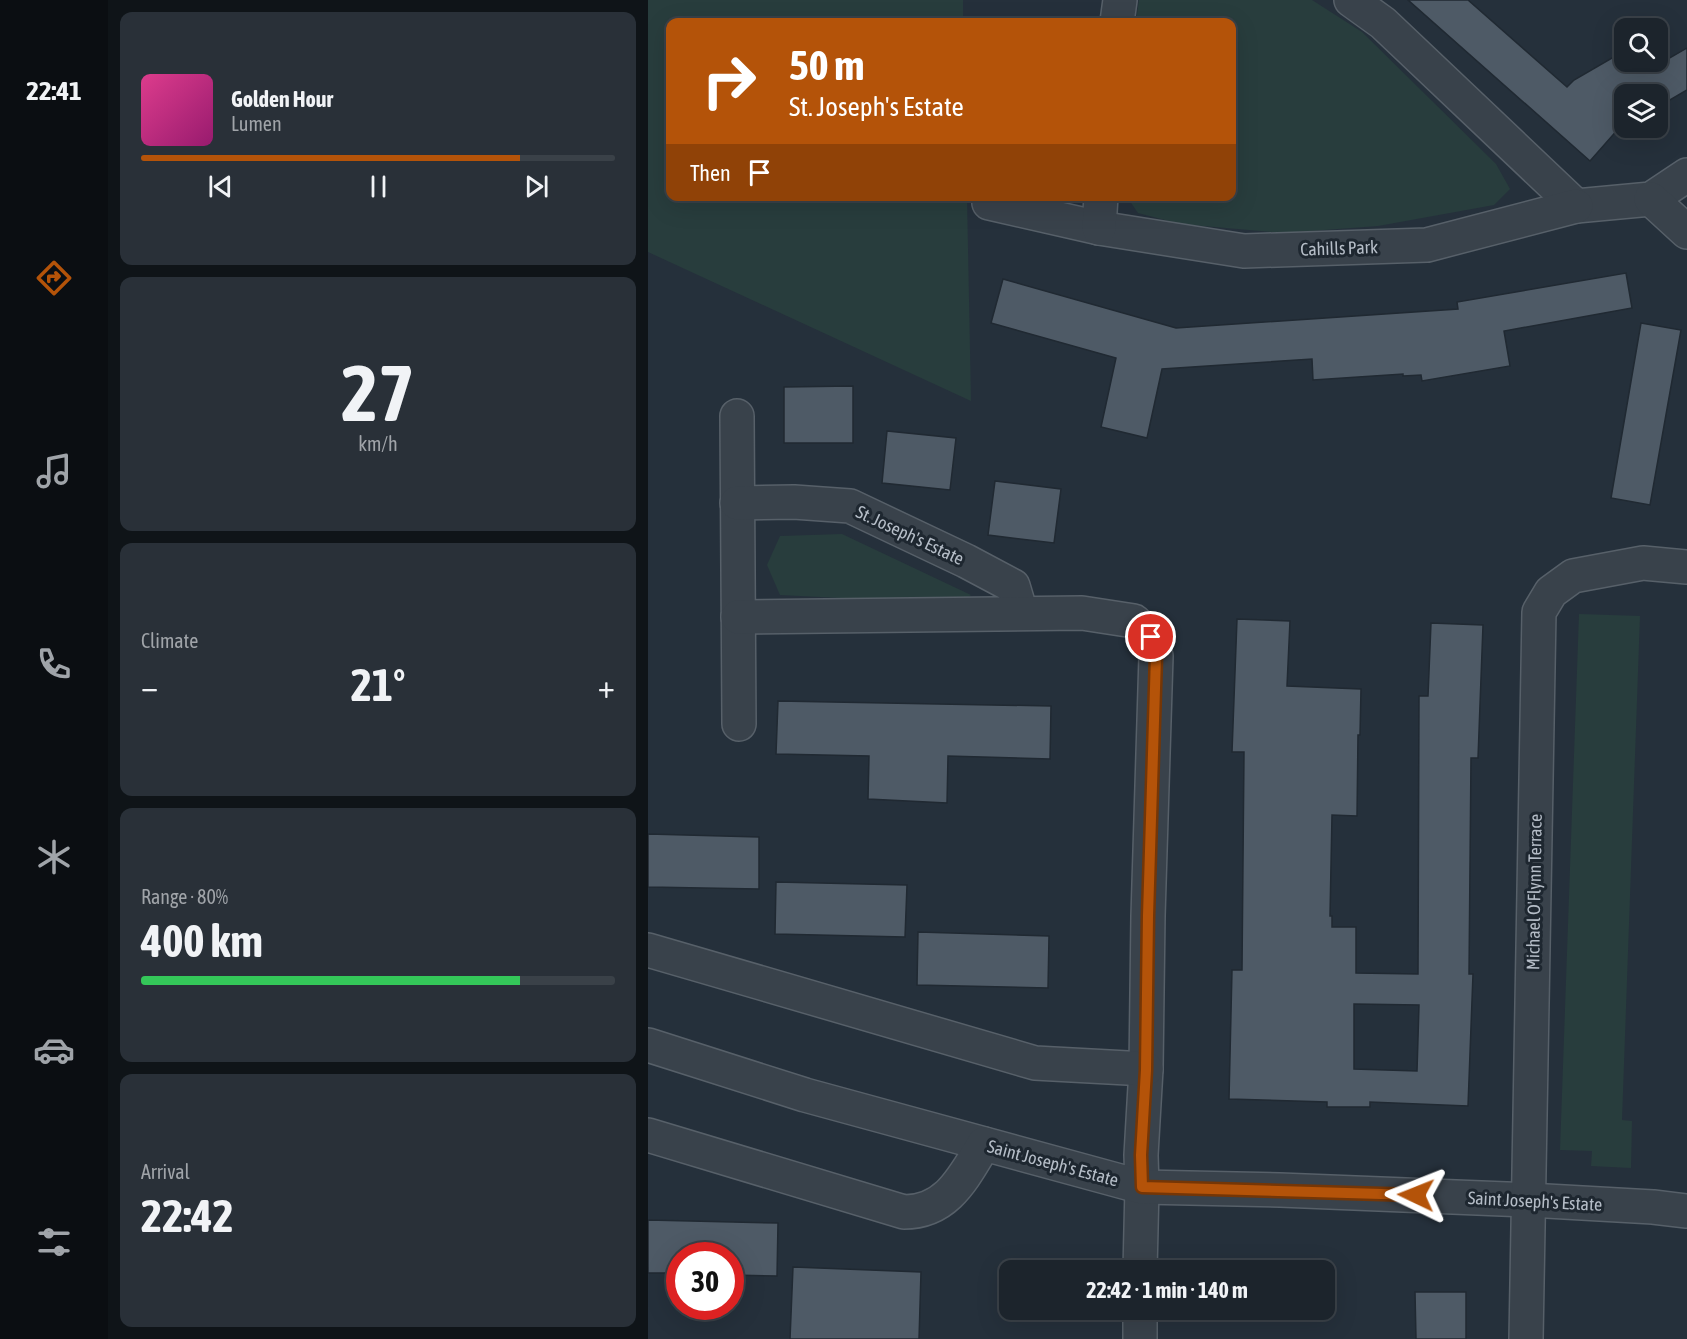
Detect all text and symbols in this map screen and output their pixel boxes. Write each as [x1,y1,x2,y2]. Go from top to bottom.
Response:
map controls [1614,18,1668,138]
button: search [1614,18,1668,72]
text: 50 m [789,41,864,89]
icon: right [690,42,768,120]
text: 22:41 [26,75,82,106]
button: layers [1614,84,1668,138]
text: Golden Hour [231,86,333,112]
text: St. Joseph's Estate [789,91,964,122]
text: Lumen [231,112,282,135]
icon: arrive [743,156,776,189]
text: Then [690,160,731,186]
icon: previous [204,170,237,203]
icon: pause [362,170,395,203]
icon: next [520,170,553,203]
street label: Cahills Park [1300,236,1378,260]
icon: directions [33,257,75,299]
text: 27 [341,348,415,438]
text: km/h [358,432,398,455]
icon: music [33,450,75,492]
street label: St. Joseph's Estate [853,501,967,569]
pin [1125,611,1176,662]
icon: arrive [1134,620,1167,653]
text: Climate [141,629,198,652]
icon: phone [33,643,75,685]
text: 21° [351,659,405,711]
text: − [141,667,158,705]
text: + [598,667,615,705]
street label: Michael O'Flynn Terrace [1522,814,1546,970]
icon: climate [33,836,75,878]
text: Range · 80% [141,885,228,908]
text: 400 km [141,915,263,967]
icon: car [33,1029,75,1071]
street label: Saint Joseph's Estate [985,1135,1121,1191]
text: Arrival [141,1160,190,1183]
position arrow [1384,1163,1448,1227]
street label: Saint Joseph's Estate [1467,1187,1603,1215]
text: 22:42 [141,1190,234,1242]
icon: filters [33,1221,75,1263]
speed limit sign: 30 [666,1242,744,1320]
text: 22:42 · 1 min · 140 m [1086,1277,1248,1303]

